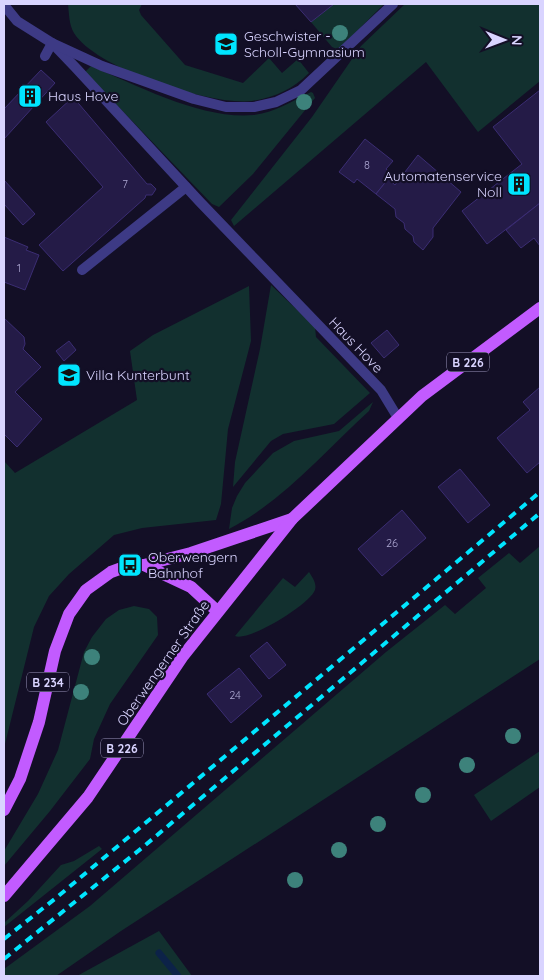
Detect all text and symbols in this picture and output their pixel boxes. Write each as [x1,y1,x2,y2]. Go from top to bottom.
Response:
north arrow [479,15,529,65]
place label: Geschwister - Scholl-Gymnasium [244,27,365,61]
school or university icon: Geschwister - Scholl-Gymnasium [213,31,239,57]
text: N [508,35,526,46]
building icon: Haus Hove [17,83,43,109]
place label: Haus Hove [48,87,119,105]
house number: 8 [364,158,370,172]
place label: Automatenservice Noll [384,167,502,201]
building icon: Automatenservice Noll [506,171,532,197]
house number: 7 [122,177,128,191]
house number: 1 [17,261,21,275]
street label: Haus Hove [325,313,387,377]
road number: B 226 [447,352,489,372]
school or university icon: Villa Kunterbunt [56,362,82,388]
place label: Villa Kunterbunt [86,366,190,384]
house number: 26 [386,536,398,550]
place label: Oberwengern Bahnhof [148,548,238,582]
bus stop icon: Oberwengern Bahnhof [117,552,143,578]
street label: Oberwengerner Straße [113,597,213,729]
road number: B 234 [27,672,69,692]
house number: 24 [229,688,241,702]
road number: B 226 [101,738,143,758]

